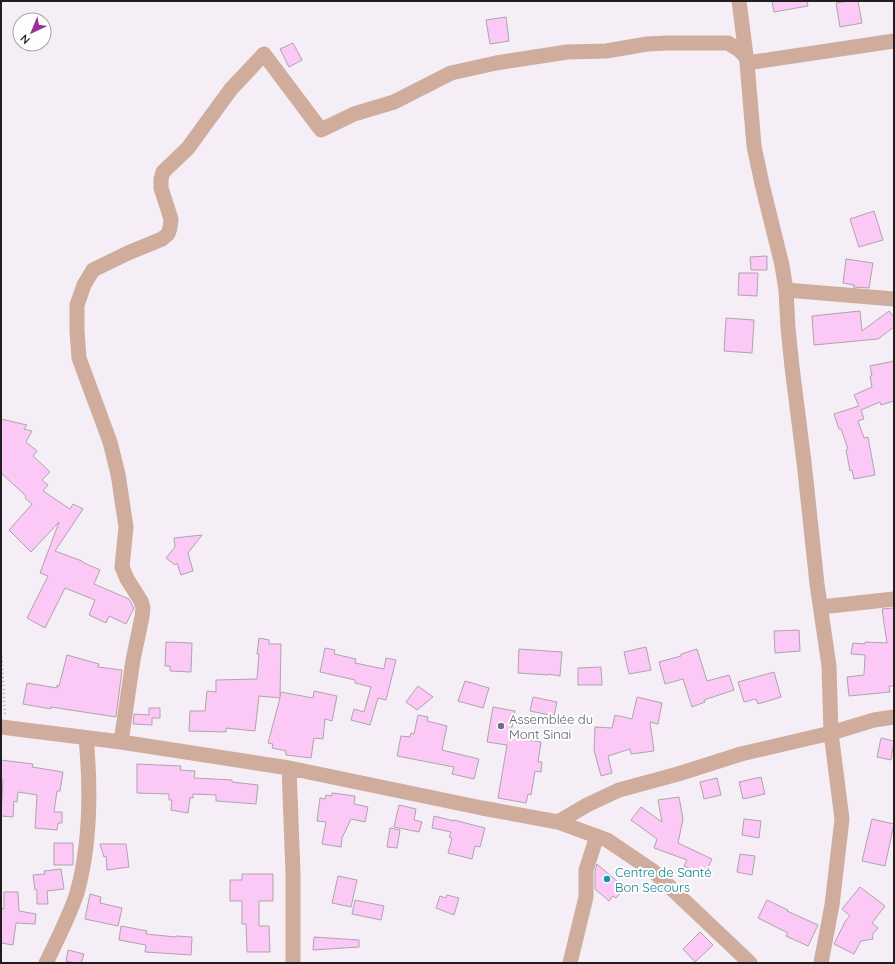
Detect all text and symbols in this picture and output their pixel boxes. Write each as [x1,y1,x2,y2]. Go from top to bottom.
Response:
north arrow [12,12,52,52]
text: N [17,31,33,47]
place label: Assemblée du Mont Sinai [509,711,593,742]
marker: Assemblée du Mont Sinai [496,721,506,731]
place label: Centre de Santé Bon Secours [615,864,712,895]
marker: Centre de Santé Bon Secours [602,874,612,884]

